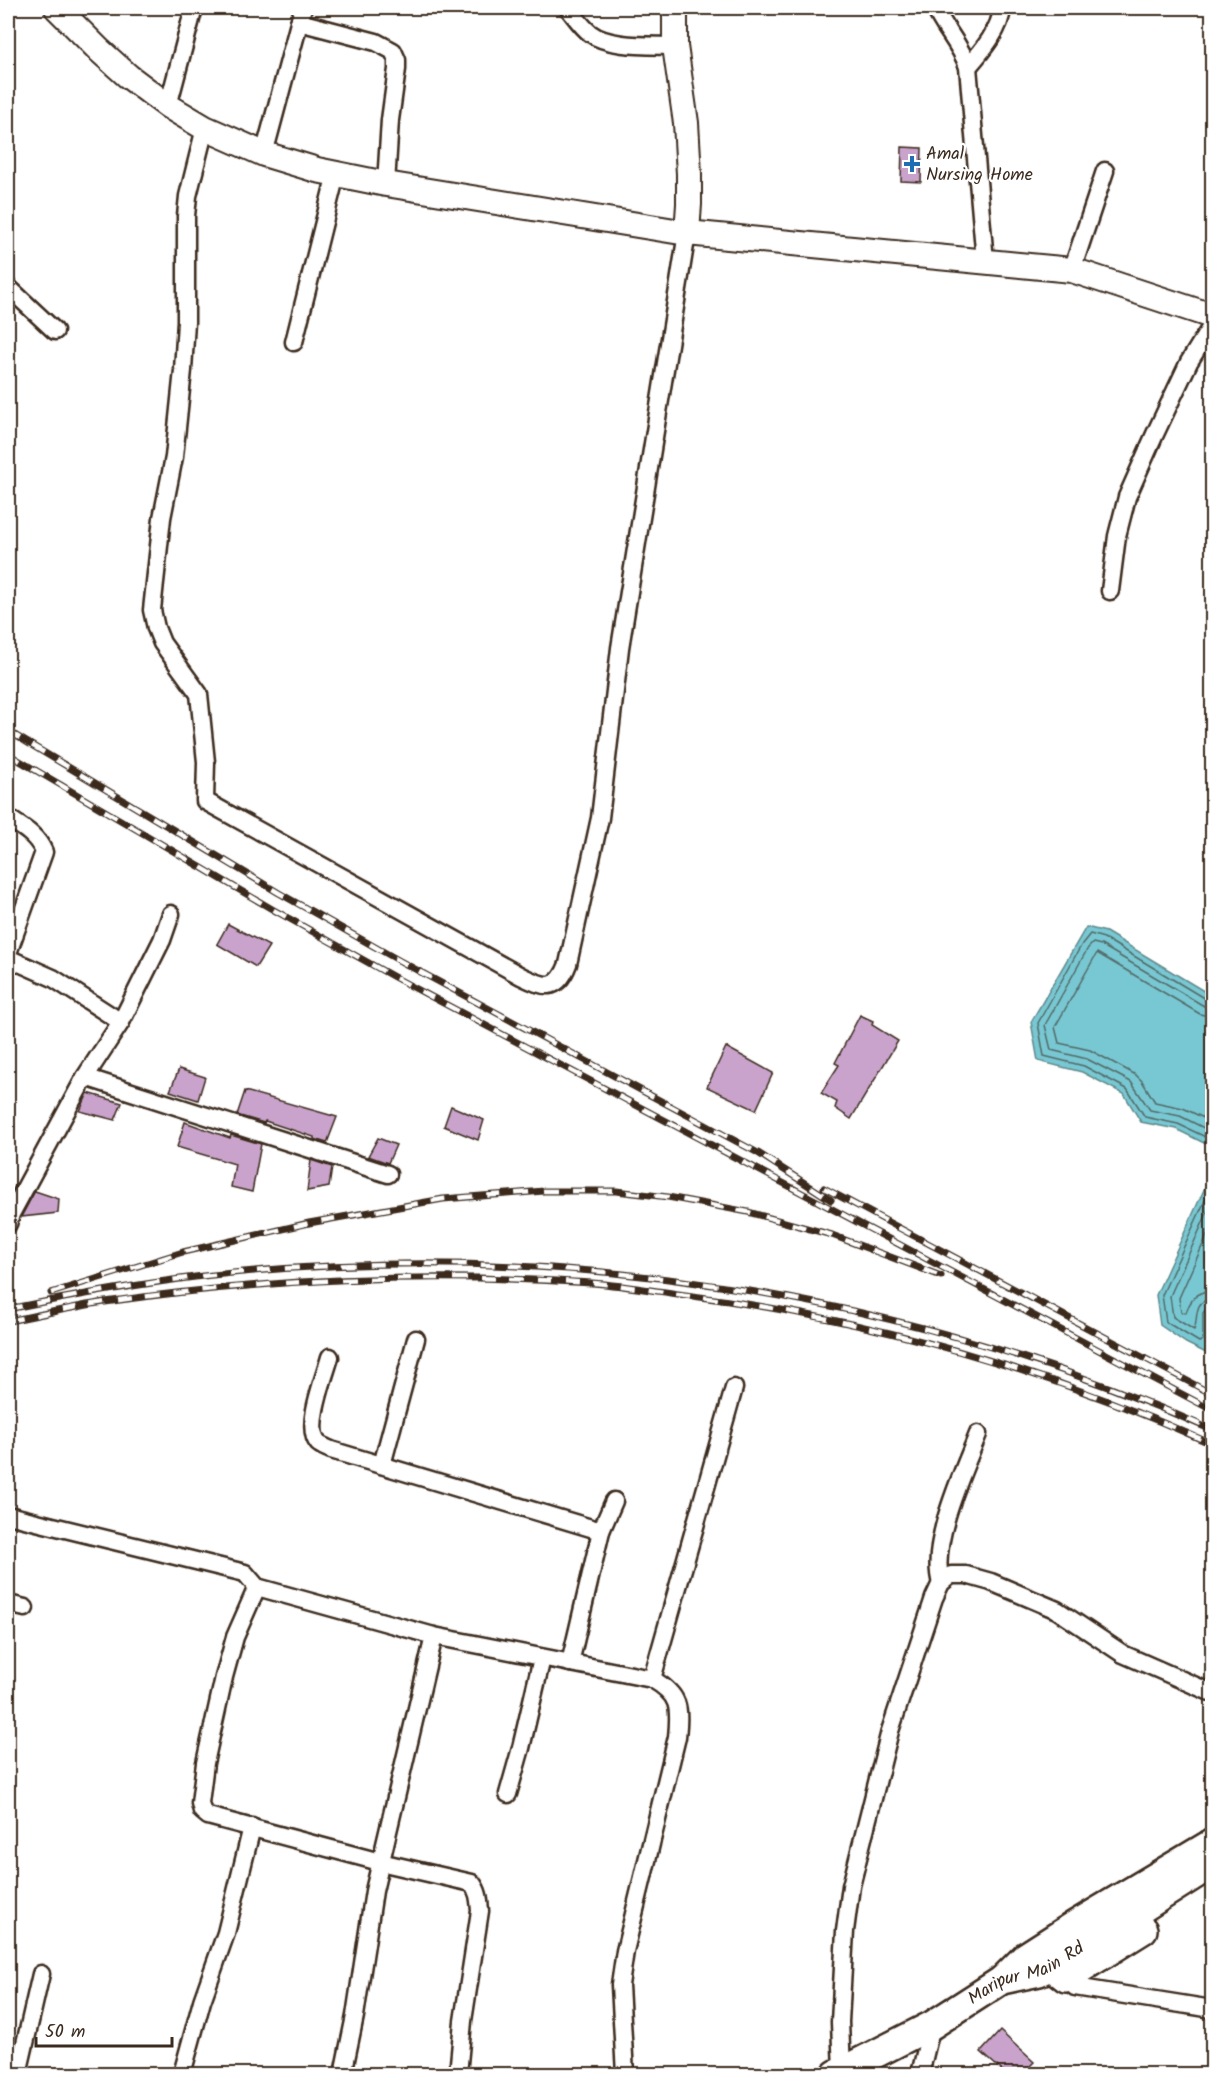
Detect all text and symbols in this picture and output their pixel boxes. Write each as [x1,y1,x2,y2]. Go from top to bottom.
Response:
place label: Amal Nursing Home [926,140,1033,190]
marker: Amal Nursing Home [903,155,921,173]
street label: Maripur Main Rd [962,1934,1091,2013]
scale bar [36,2010,172,2048]
text: 50 m [45,2018,85,2047]

